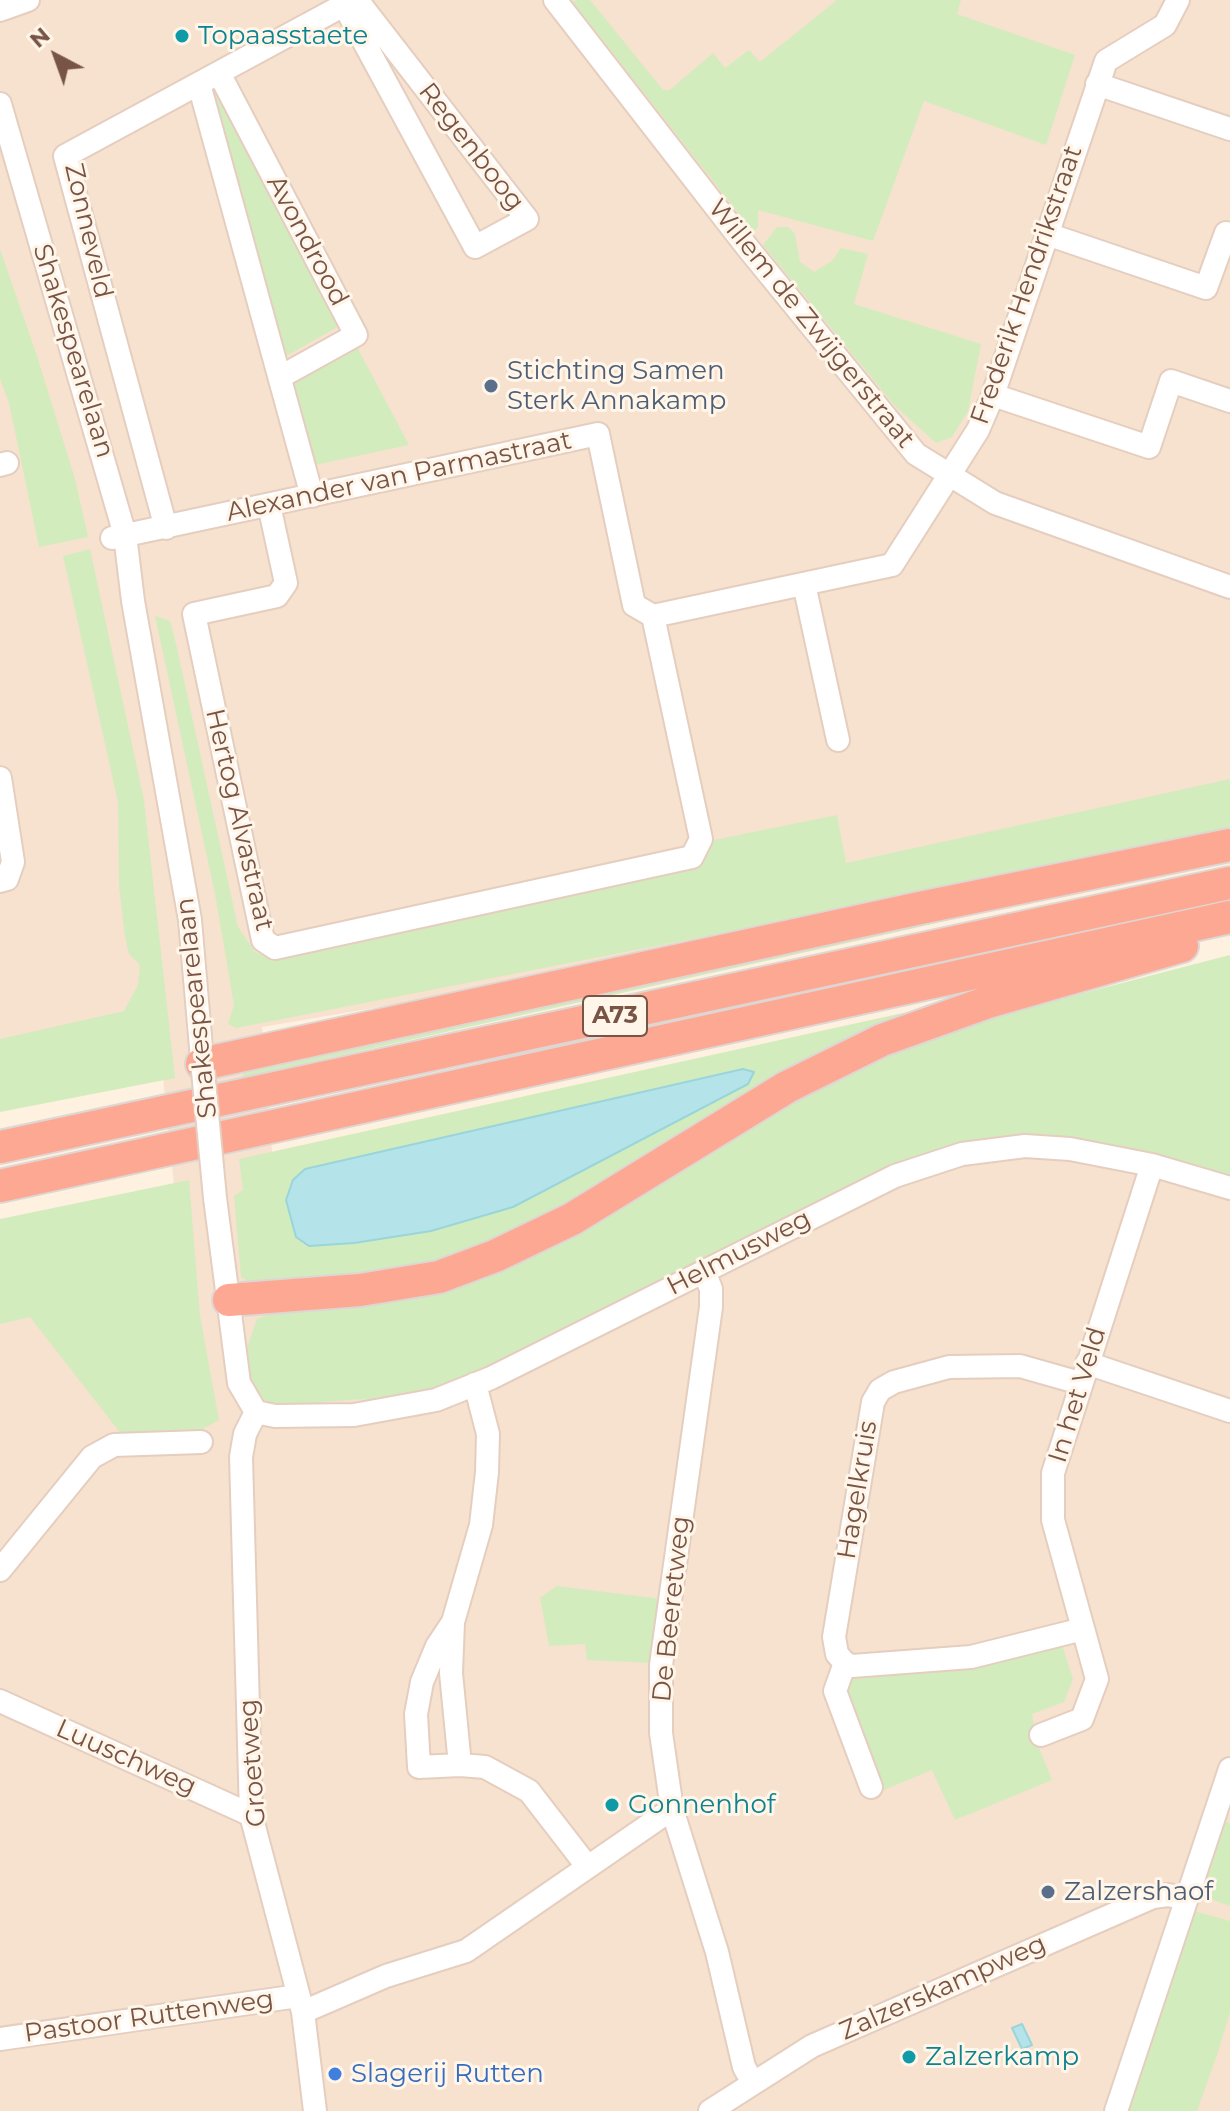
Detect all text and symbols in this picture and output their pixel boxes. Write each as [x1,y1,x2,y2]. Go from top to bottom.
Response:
north arrow [16,16,96,96]
place label: Topaasstaete [198,20,368,52]
text: N [24,21,55,54]
marker: Topaasstaete [173,27,191,45]
street label: Regenboog [411,77,531,217]
street label: Frederik Hendrikstraat [965,141,1089,429]
street label: Zonneveld [57,161,119,301]
street label: Avondrood [260,170,354,312]
street label: Willem de Zwijgerstraat [701,193,921,455]
street label: Shakespearelaan [26,240,120,462]
place label: Stichting Samen Sterk Annakamp [507,355,726,416]
marker: Stichting Samen Sterk Annakamp [482,377,500,395]
street label: Alexander van Parmastraat [224,425,574,529]
street label: Hertog Alvastraat [198,706,280,934]
street label: Shakespearelaan [170,896,224,1120]
road number: A73 [583,996,647,1036]
street label: Helmusweg [662,1203,816,1303]
street label: In het Veld [1043,1324,1113,1466]
street label: Hagelkruis [832,1418,884,1562]
street label: De Beeretweg [647,1514,697,1704]
street label: Groetweg [233,1698,273,1828]
street label: Luuschweg [51,1713,201,1803]
place label: Gonnenhof [628,1789,776,1821]
marker: Gonnenhof [603,1796,621,1814]
place label: Zalzershaof [1064,1876,1213,1908]
marker: Zalzershaof [1039,1883,1057,1901]
street label: Zalzerskampweg [835,1928,1051,2048]
street label: Pastoor Ruttenweg [22,1984,276,2050]
place label: Zalzerkamp [925,2041,1079,2073]
marker: Zalzerkamp [900,2048,918,2066]
place label: Slagerij Rutten [351,2058,544,2090]
marker: Slagerij Rutten [326,2065,344,2083]

